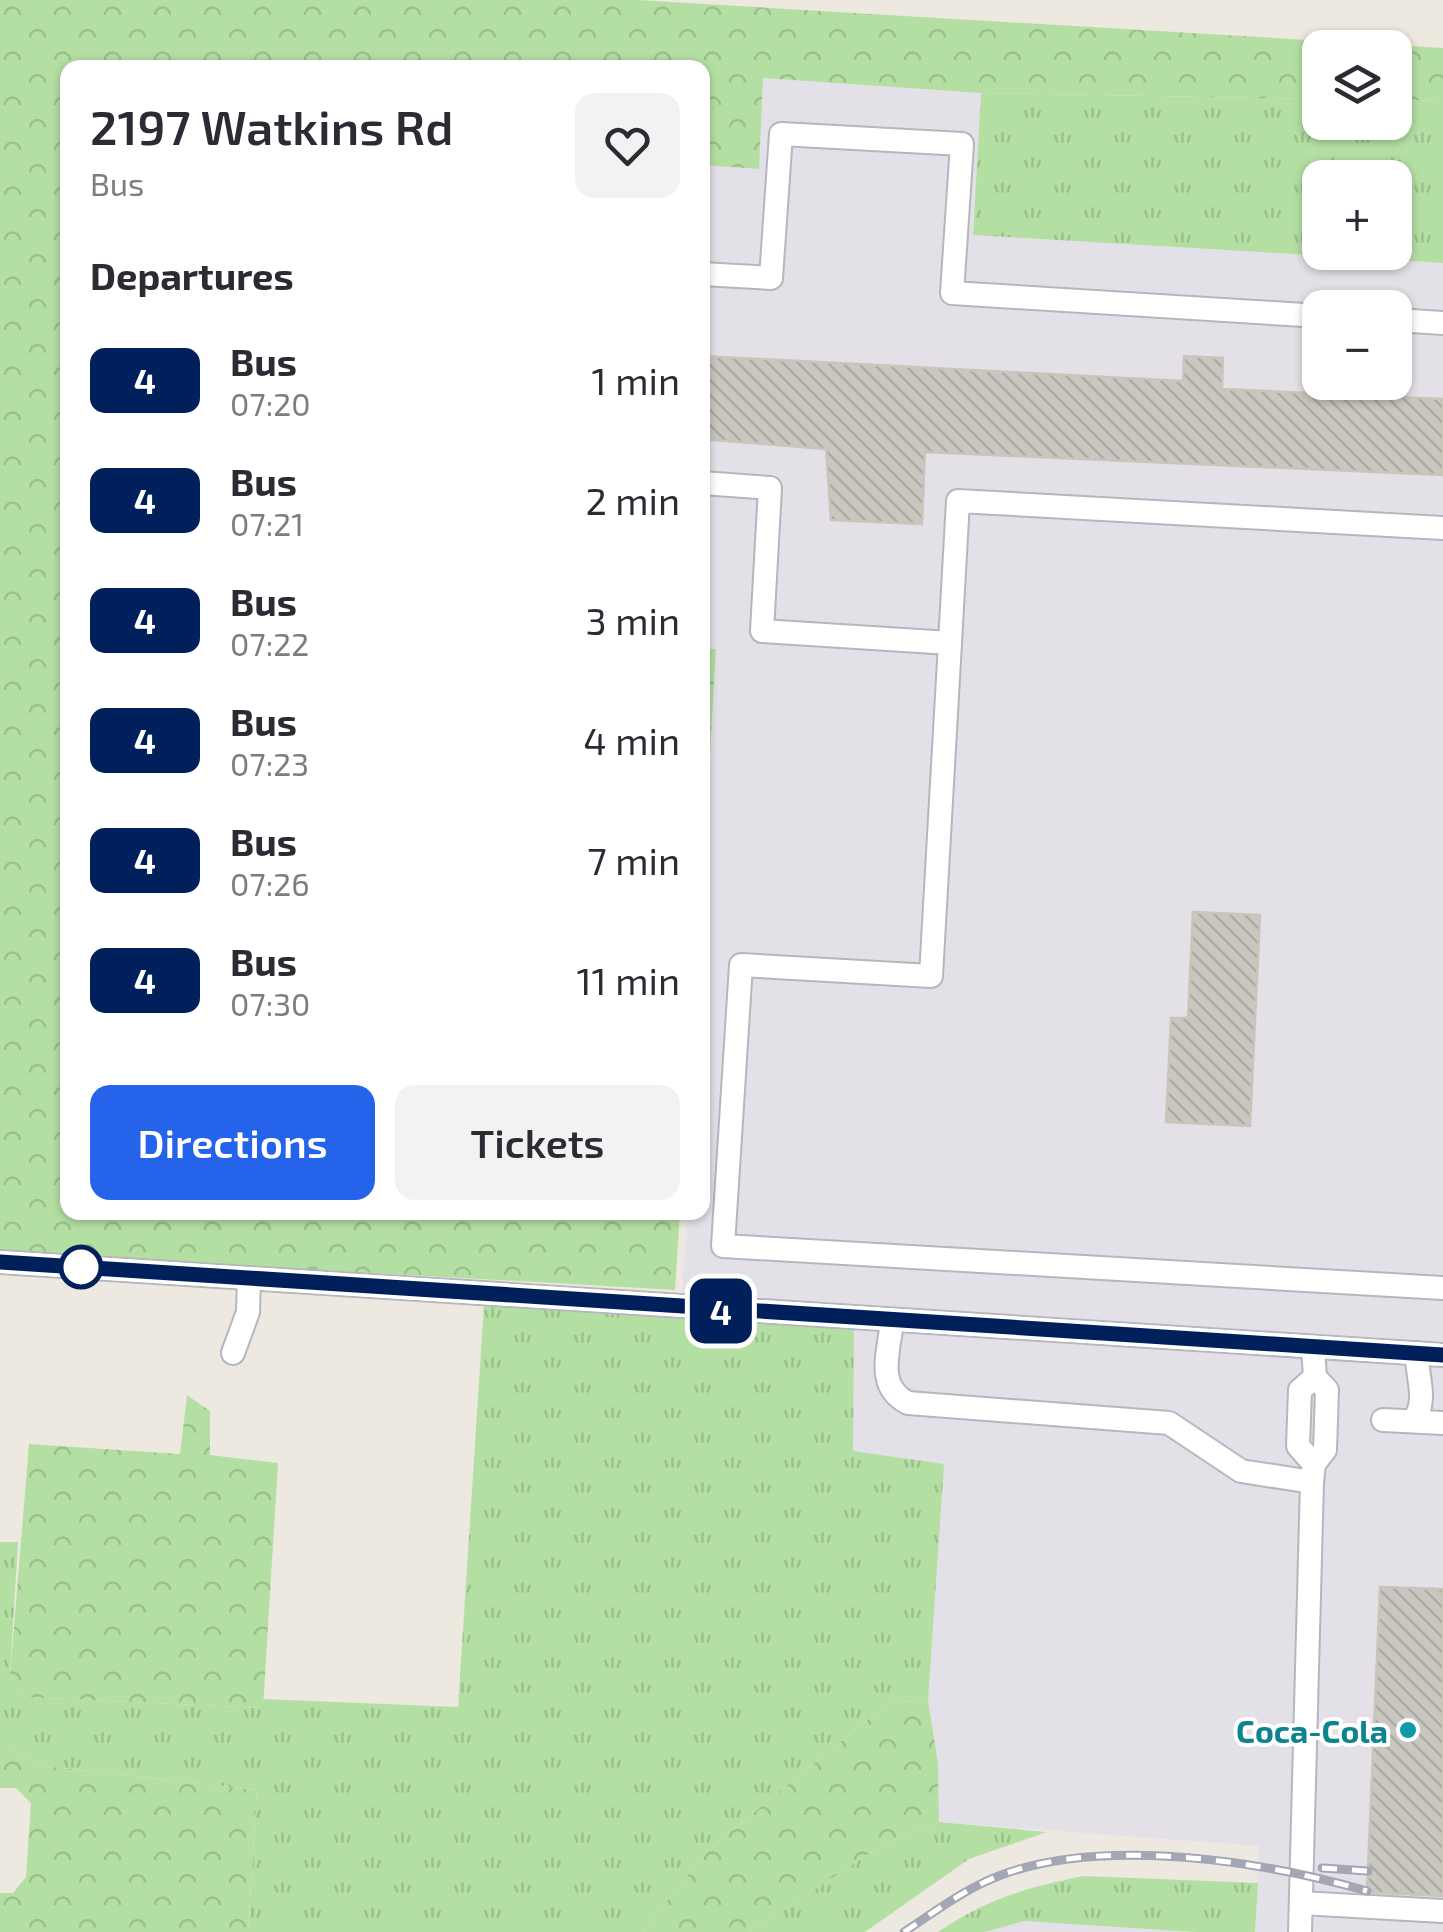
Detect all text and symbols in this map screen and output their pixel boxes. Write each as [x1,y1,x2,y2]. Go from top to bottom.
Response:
map controls [1302,30,1412,400]
button: layers [1302,30,1412,140]
button: heart [575,93,680,198]
text: 2197 Watkins Rd [90,97,453,155]
button: + [1302,160,1412,270]
text: Bus [90,164,144,202]
text: Departures [90,252,294,298]
button: − [1302,290,1412,400]
text: Bus [230,338,297,384]
text: 1 min [592,357,680,403]
text: 4 [134,359,156,401]
text: 07:20 [230,384,311,422]
text: Bus [230,458,297,504]
text: 2 min [585,477,680,523]
text: 4 [134,479,156,521]
text: 07:21 [230,504,304,542]
text: Bus [230,578,297,624]
text: 3 min [586,597,680,643]
text: 4 [134,599,156,641]
text: 07:22 [230,624,309,662]
text: Bus [230,698,297,744]
text: 4 min [583,717,680,763]
text: 4 [134,719,156,761]
text: 07:23 [230,744,309,782]
text: Bus [230,818,297,864]
text: 7 min [587,837,680,883]
text: 4 [134,839,156,881]
text: 07:26 [230,864,310,902]
text: Bus [230,938,297,984]
text: 11 min [576,957,680,1003]
text: 4 [134,959,156,1001]
text: 07:30 [230,984,310,1022]
button: Directions [90,1085,375,1200]
button: Tickets [395,1085,680,1200]
unlabelled marker [60,1246,102,1288]
line badge: 4 [688,1278,754,1344]
text: 4 [710,1290,732,1332]
place label: Coca-Cola [1236,1711,1388,1749]
marker: Coca-Cola [1397,1719,1419,1741]

